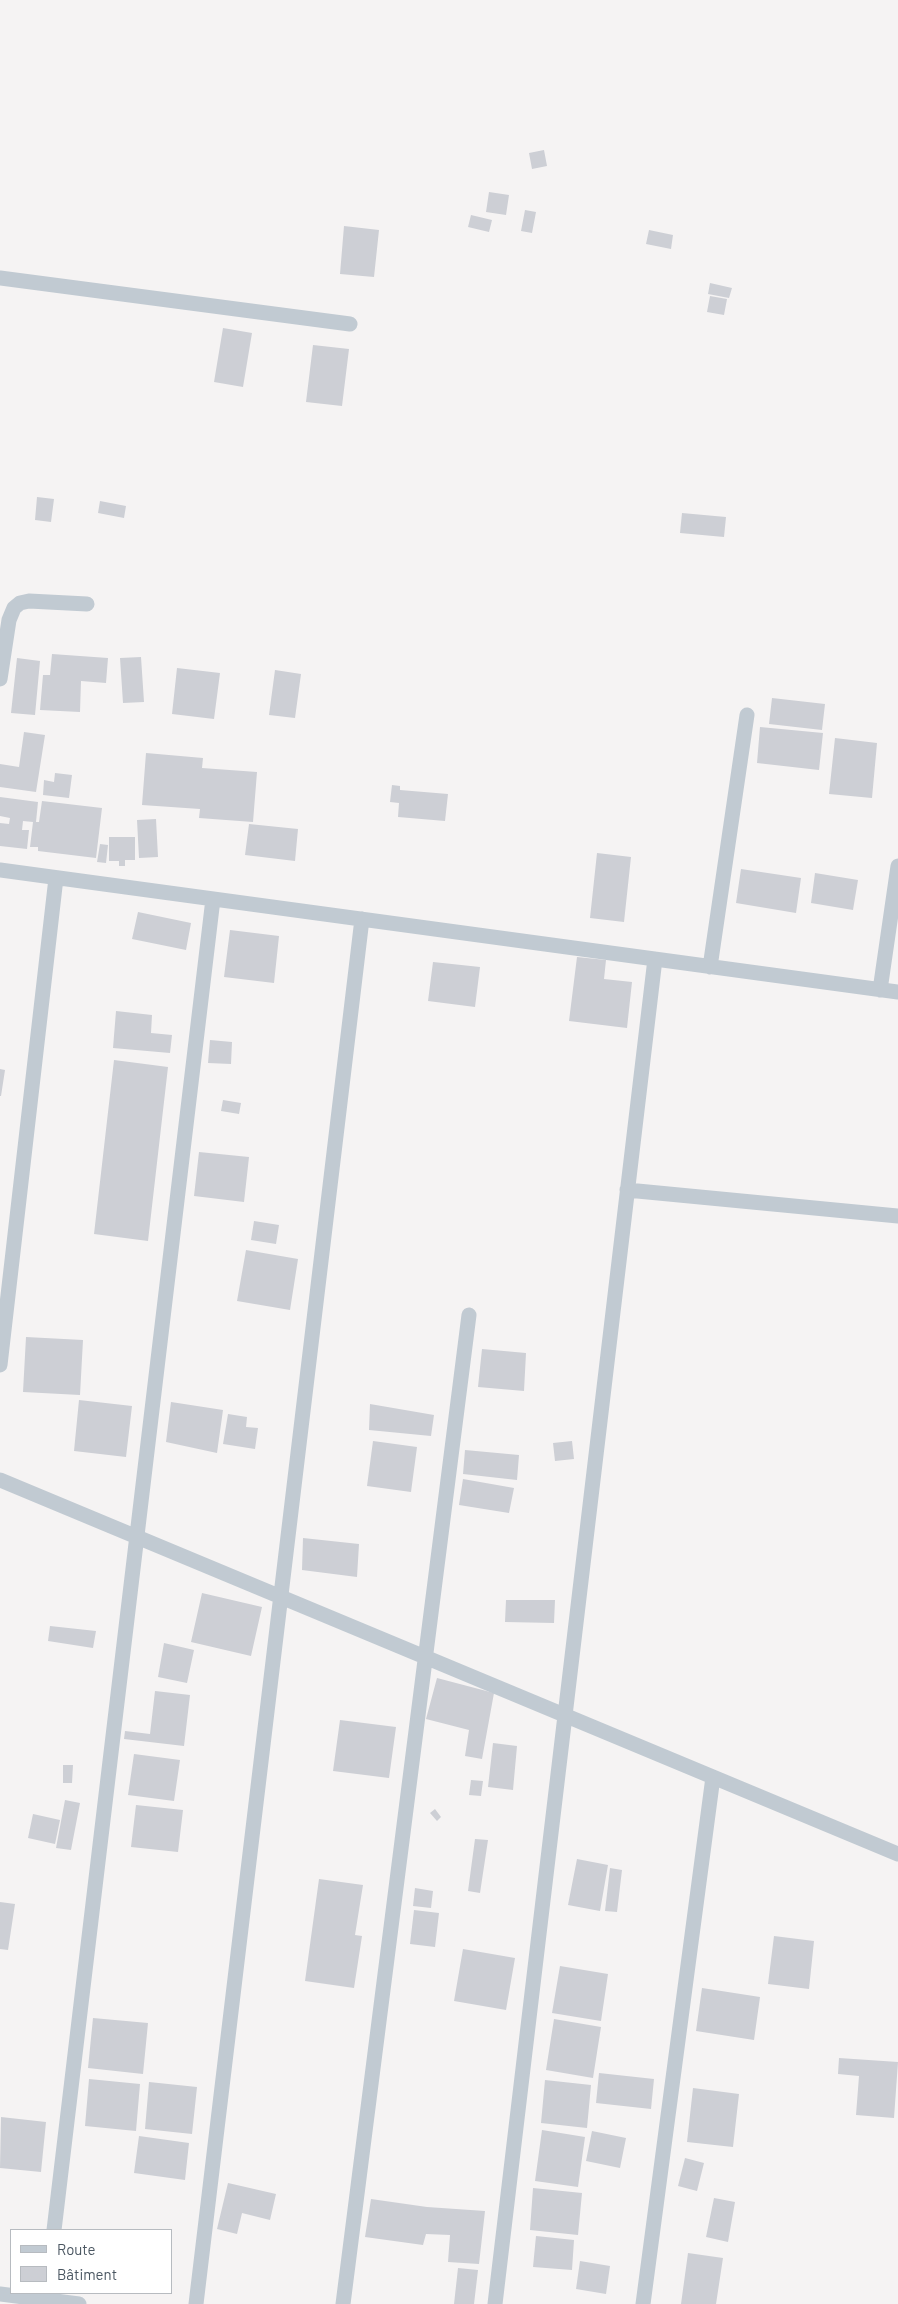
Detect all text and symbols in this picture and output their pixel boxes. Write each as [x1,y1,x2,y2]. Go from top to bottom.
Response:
legend [10,2229,172,2294]
text: Route [57,2240,96,2258]
text: Bâtiment [57,2265,117,2283]

